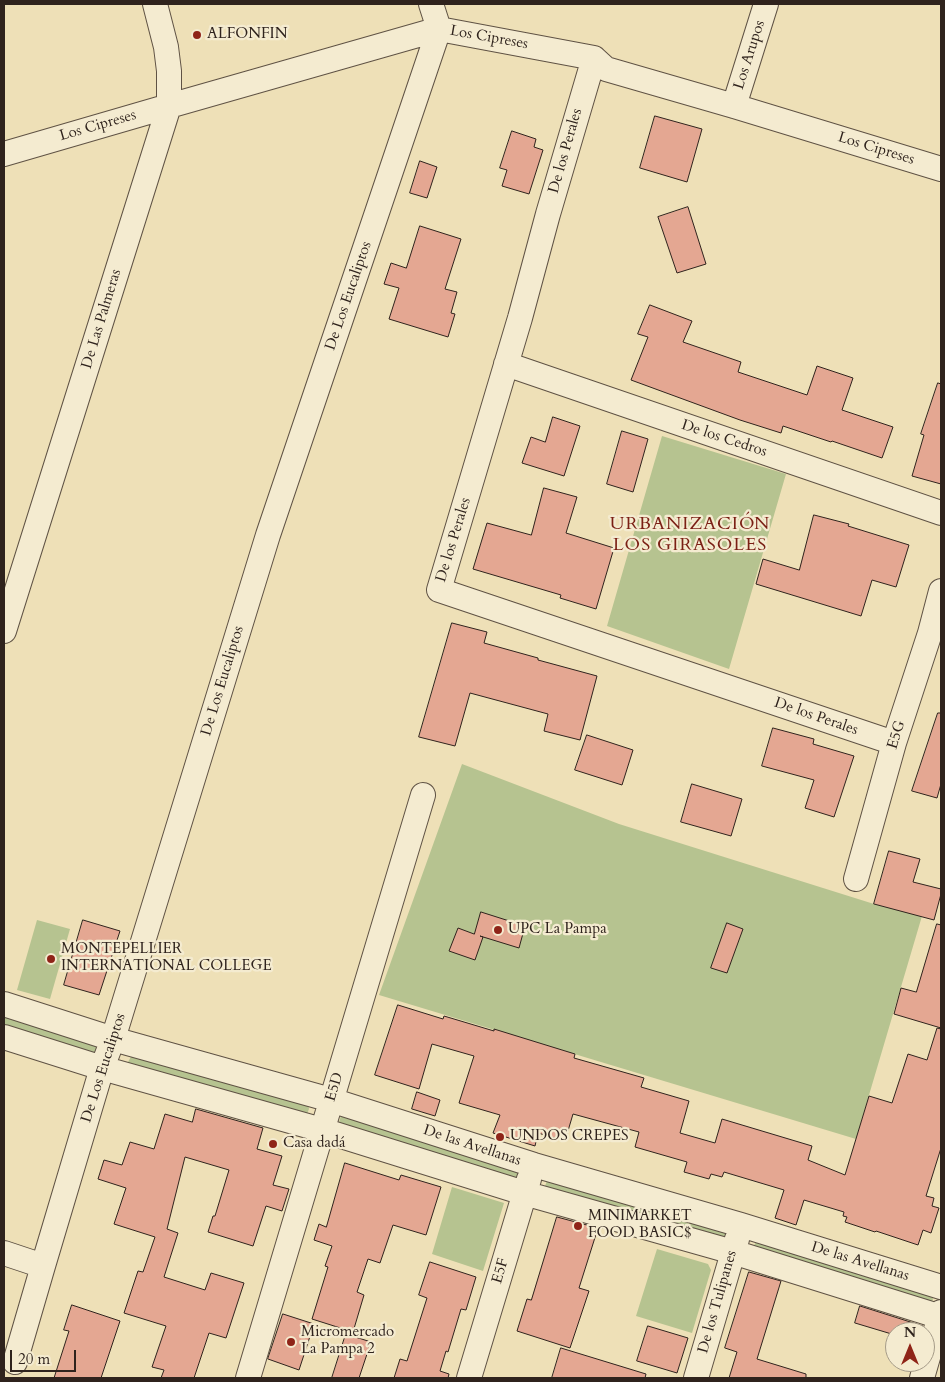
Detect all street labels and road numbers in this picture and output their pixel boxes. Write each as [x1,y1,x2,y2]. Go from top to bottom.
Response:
street label: Los Arupos [730,18,770,92]
street label: Los Cipreses [449,22,529,54]
street label: Los Cipreses [58,106,138,146]
street label: De los Perales [545,107,587,195]
street label: Los Cipreses [836,129,916,169]
street label: De Los Eucaliptos [322,239,376,353]
street label: De Las Palmeras [78,267,126,371]
street label: De los Cedros [679,417,769,461]
street label: De los Perales [433,496,475,584]
street label: De Los Eucaliptos [198,624,248,738]
street label: De los Perales [772,694,860,740]
street label: E5G [884,719,910,751]
street label: De Los Eucaliptos [78,1011,130,1125]
street label: E5D [322,1070,348,1104]
street label: De las Avellanas [421,1122,523,1170]
street label: De las Avellanas [809,1239,911,1285]
street label: De los Tulipanes [695,1249,741,1355]
street label: E5F [489,1256,513,1286]

